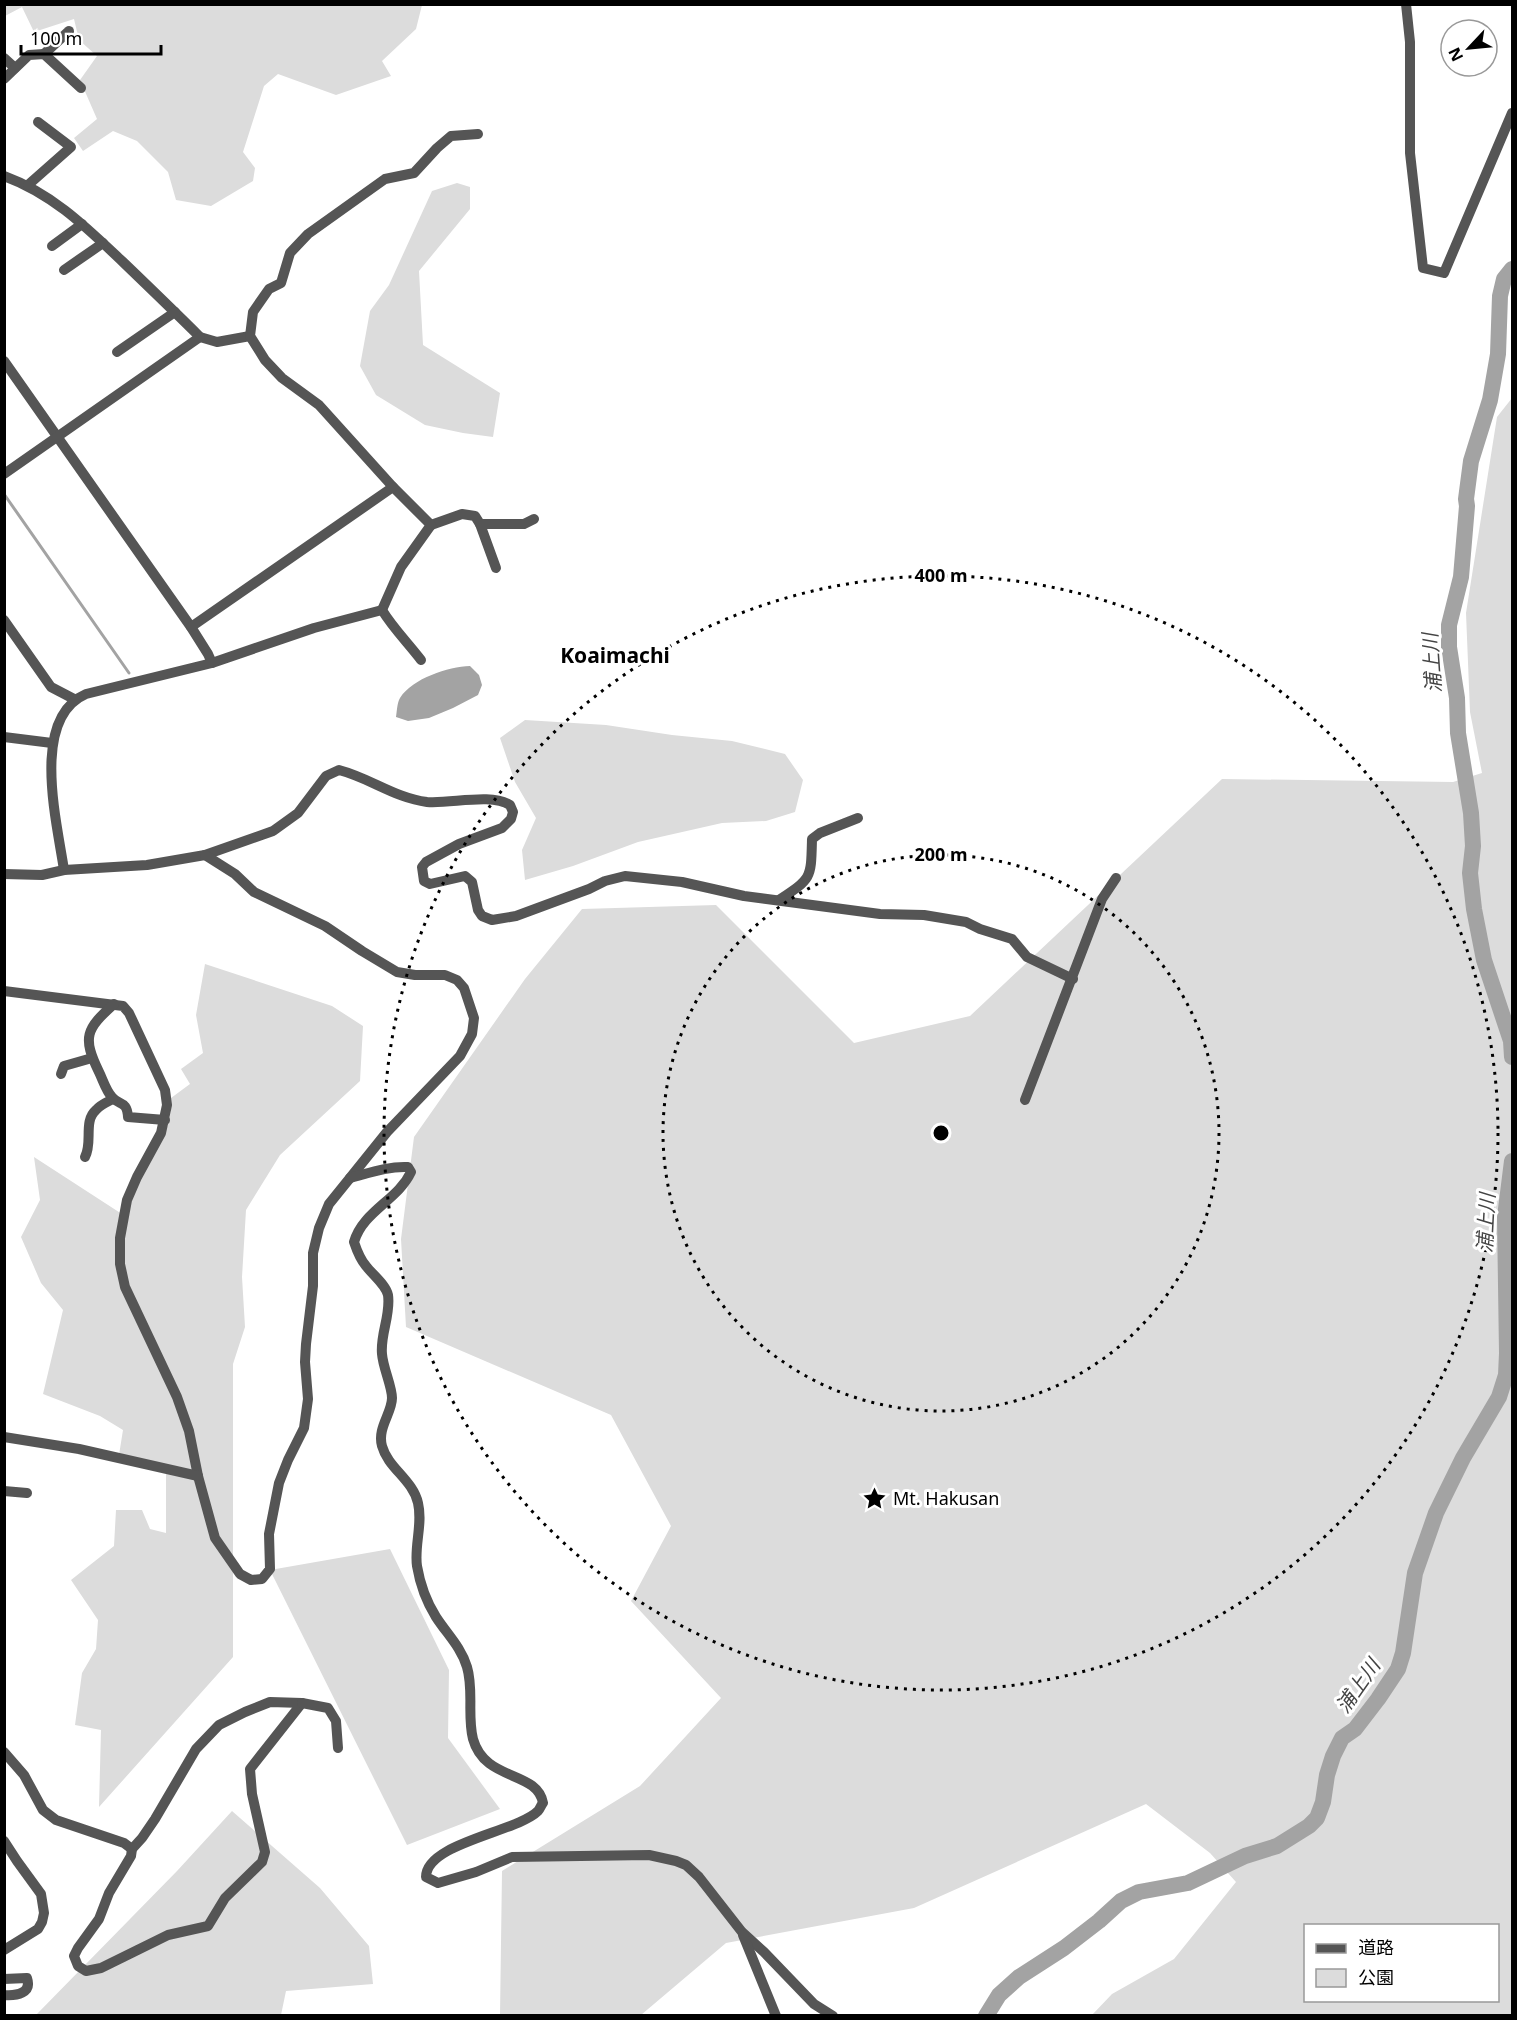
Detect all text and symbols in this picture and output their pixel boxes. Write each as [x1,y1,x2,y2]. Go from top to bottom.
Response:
scale bar [21,18,160,56]
north arrow [1439,18,1499,78]
text: 100 m [30,26,82,50]
text: N [1443,44,1468,65]
text: 400 m [914,563,968,587]
water label: 浦上川 [1416,630,1447,694]
district label: Koaimachi [560,641,670,669]
text: 200 m [914,842,968,866]
centre of rings [931,1123,951,1143]
water label: 浦上川 [1470,1190,1501,1254]
place icon: Mt. Hakusan [862,1486,888,1512]
place label: Mt. Hakusan [893,1486,999,1510]
water label: 浦上川 [1329,1652,1387,1718]
legend [1304,1924,1499,2002]
text: 道路 [1358,1935,1394,1959]
text: 公園 [1358,1965,1394,1989]

